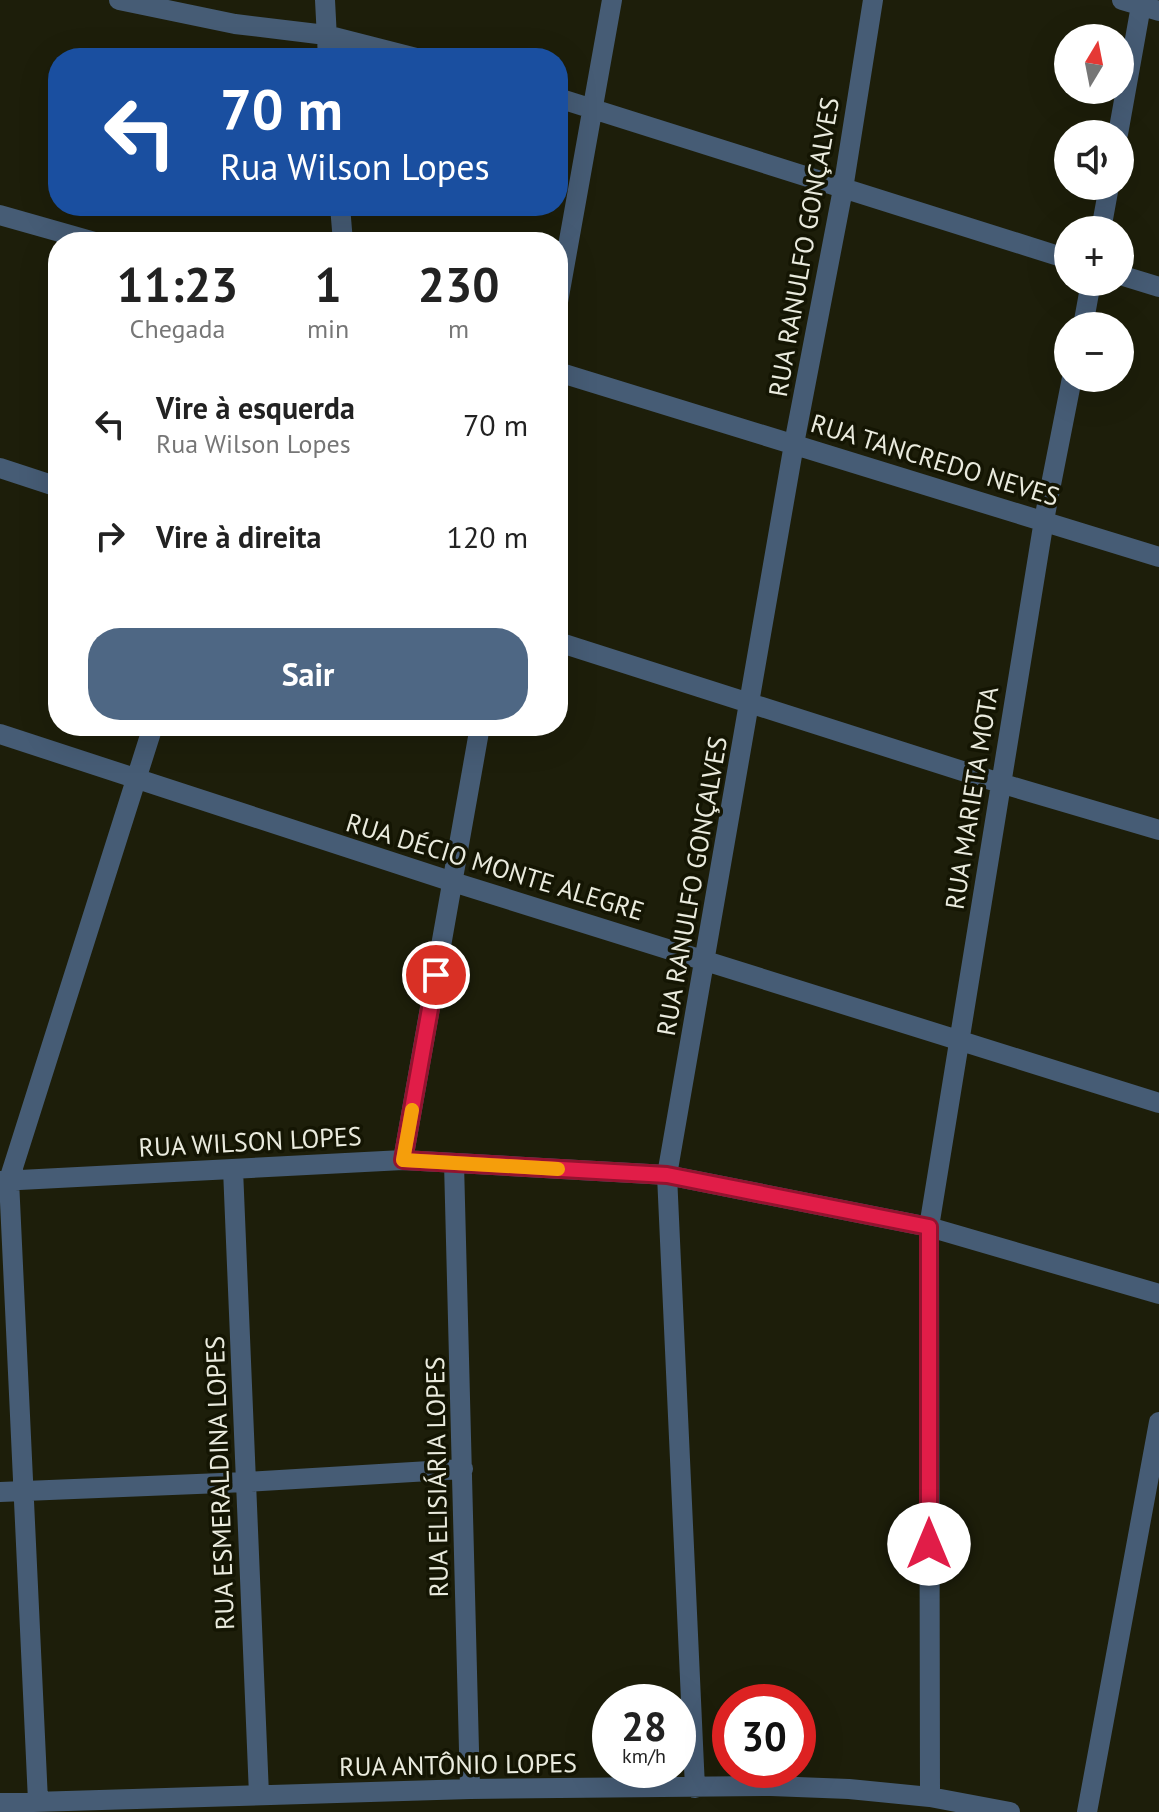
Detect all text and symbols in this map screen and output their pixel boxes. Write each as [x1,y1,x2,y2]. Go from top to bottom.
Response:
north arrow [1054,24,1134,104]
map controls [1054,24,1134,392]
text: 70 m [220,73,343,145]
icon: left [88,80,192,184]
street label: RUA RANULFO GONÇALVES [761,95,846,399]
button: sound [1054,120,1134,200]
text: Rua Wilson Lopes [220,143,490,190]
button: + [1054,216,1134,296]
text: 11:23 [117,253,238,315]
text: 1 [314,253,342,315]
text: 230 [418,253,499,315]
text: Chegada [130,312,225,345]
text: min [307,312,349,345]
text: m [448,312,469,345]
button: − [1054,312,1134,392]
text: Vire à esquerda [156,388,355,427]
icon: left [88,402,132,446]
text: 70 m [463,405,528,444]
street label: RUA TANCREDO NEVES [807,406,1063,513]
text: Rua Wilson Lopes [156,427,351,460]
icon: right [88,514,132,558]
text: Vire à direita [156,517,321,556]
text: 120 m [447,517,528,556]
button: Sair [88,628,528,720]
street label: RUA MARIETA MOTA [938,684,1005,912]
street label: RUA RANULFO GONÇALVES [649,734,734,1038]
street label: RUA DÉCIO MONTE ALEGRE [342,805,648,928]
pin [402,941,470,1009]
icon: arrive [414,953,458,997]
street label: RUA WILSON LOPES [138,1119,362,1164]
street label: RUA ESMERALDINA LOPES [198,1335,241,1631]
street label: RUA ELISIÁRIA LOPES [418,1356,455,1598]
position arrow [887,1502,971,1586]
speed limit sign: 30 [712,1684,816,1788]
text: 28 [621,1700,667,1752]
text: km/h [622,1743,666,1769]
street label: RUA ANTÔNIO LOPES [339,1746,577,1783]

